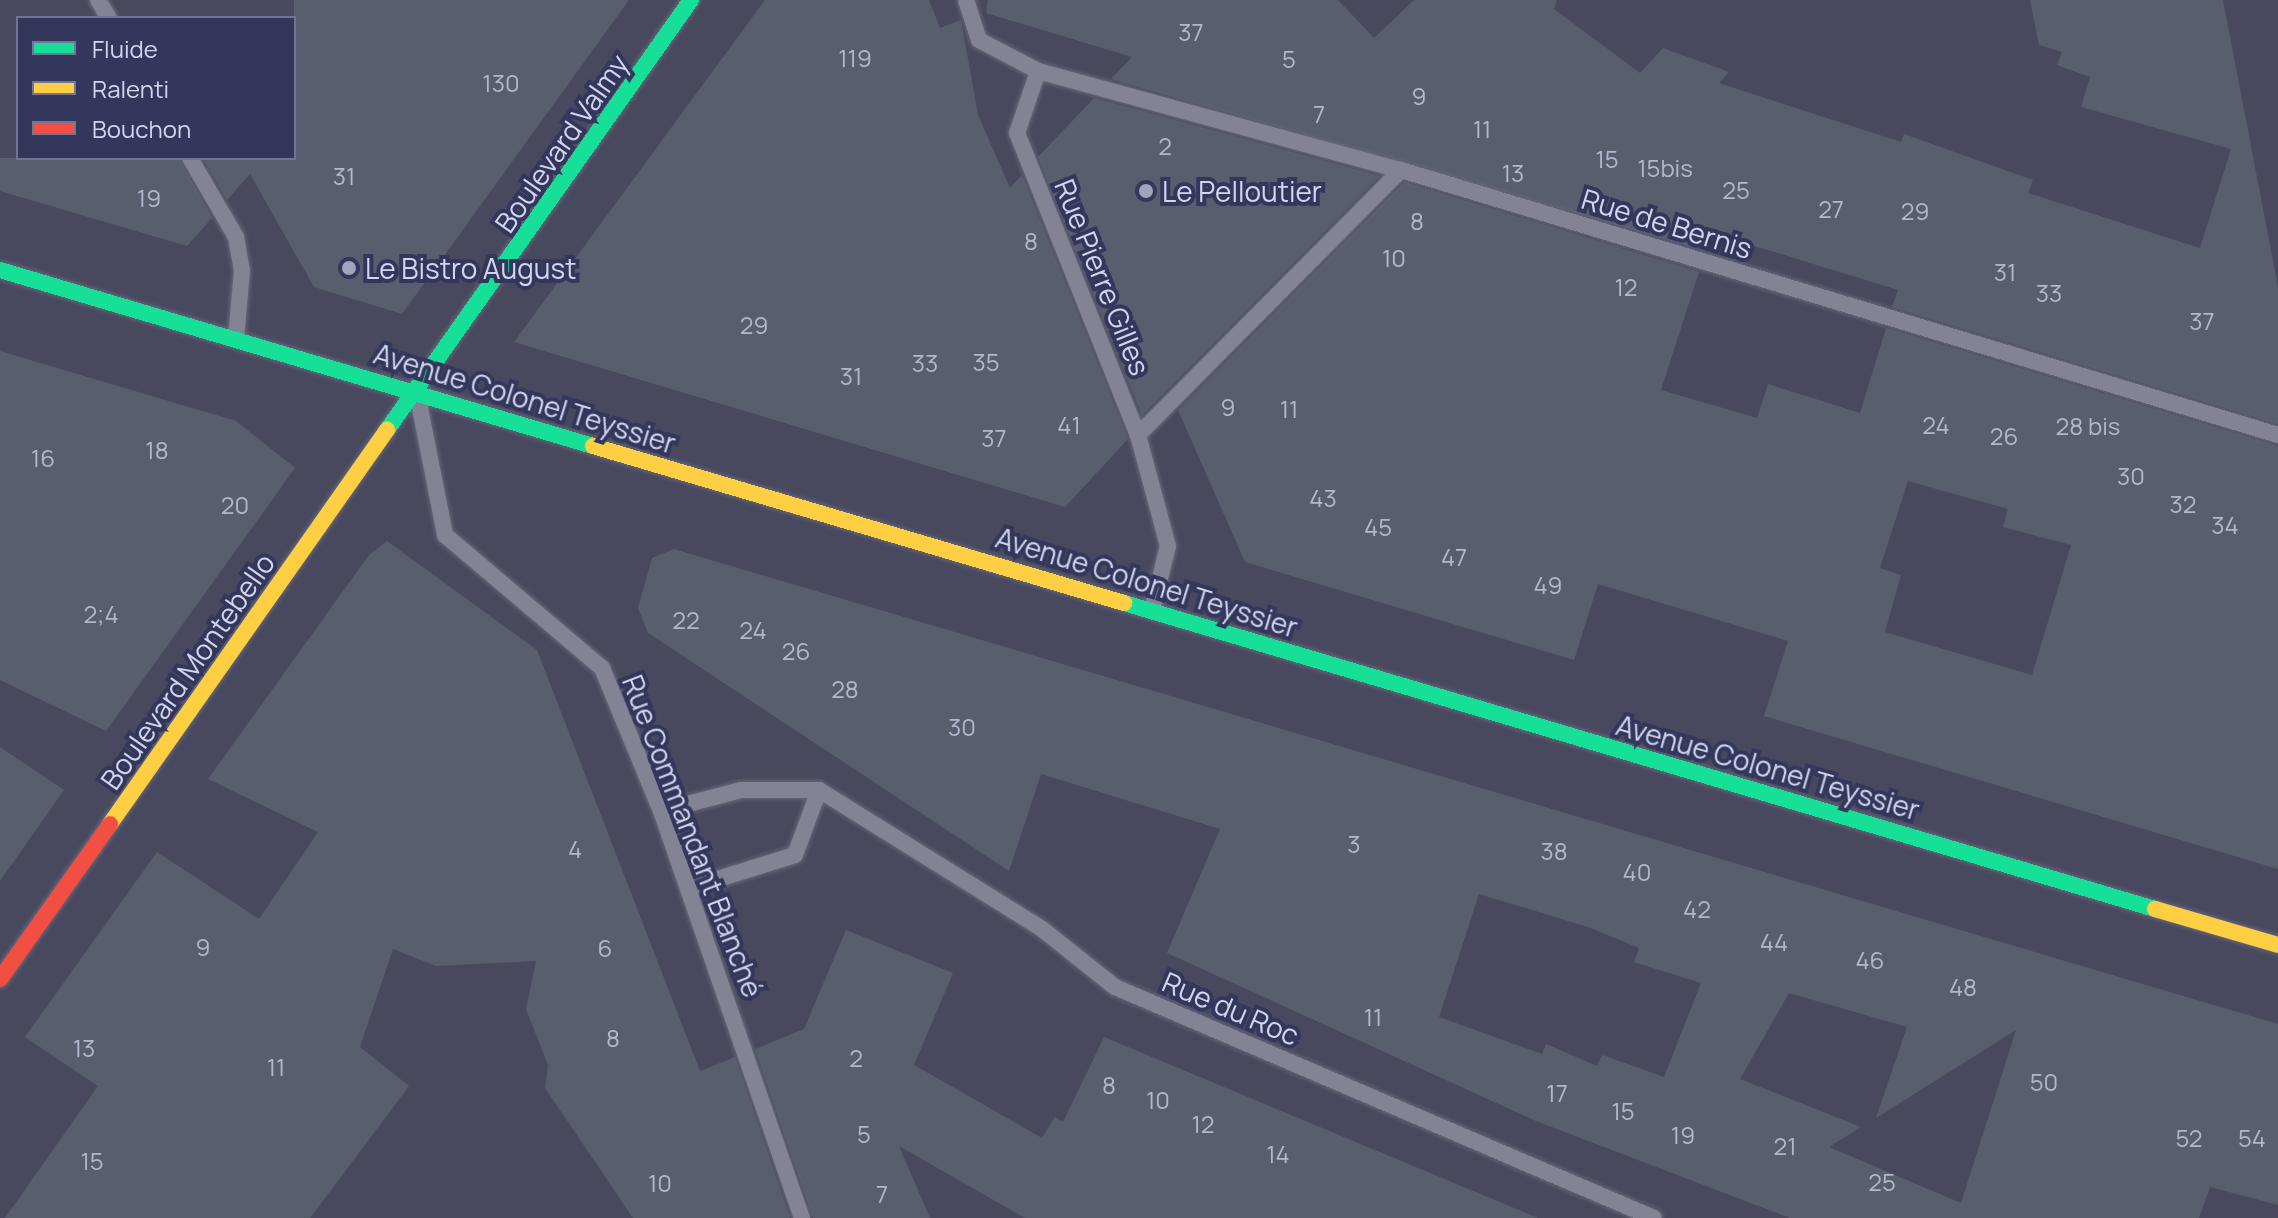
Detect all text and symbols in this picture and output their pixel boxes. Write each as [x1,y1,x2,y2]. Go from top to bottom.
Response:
legend [16,16,296,160]
house number: 37 [1178,18,1204,46]
text: Fluide [92,32,158,65]
house number: 119 [838,44,872,72]
house number: 5 [1282,45,1296,73]
street label: Boulevard Valmy [487,48,635,238]
house number: 130 [482,69,520,97]
text: Ralenti [92,72,169,105]
house number: 9 [1412,82,1426,110]
house number: 7 [1313,100,1325,128]
text: Bouchon [92,112,191,145]
house number: 11 [1473,115,1491,143]
house number: 2 [1158,132,1172,160]
house number: 15 [1595,145,1619,173]
house number: 15bis [1637,154,1693,182]
house number: 13 [1502,159,1524,187]
house number: 31 [333,162,355,190]
street label: Rue Pierre Gilles [1048,174,1158,380]
place label: Le Pelloutier [1162,174,1322,208]
house number: 25 [1722,176,1750,204]
street label: Rue de Bernis [1578,181,1756,265]
marker: Le Pelloutier [1137,182,1155,200]
house number: 19 [137,184,161,212]
house number: 27 [1818,195,1844,223]
house number: 29 [1901,197,1929,225]
house number: 8 [1410,207,1424,235]
house number: 8 [1024,227,1038,255]
house number: 10 [1382,244,1406,272]
place label: Le Bistro August [365,251,576,285]
house number: 31 [1994,258,2016,286]
marker: Le Bistro August [340,259,358,277]
house number: 12 [1614,273,1638,301]
house number: 33 [2036,279,2062,307]
house number: 37 [2189,307,2215,335]
house number: 29 [740,311,768,339]
street label: Avenue Colonel Teyssier [370,336,680,460]
house number: 35 [972,348,1000,376]
house number: 33 [912,349,938,377]
house number: 31 [840,362,862,390]
house number: 9 [1221,393,1235,421]
house number: 11 [1280,395,1298,423]
house number: 41 [1057,411,1081,439]
house number: 24 [1922,411,1950,439]
house number: 28 bis [2056,412,2120,440]
house number: 26 [1990,422,2018,450]
house number: 37 [981,424,1007,452]
house number: 18 [145,436,169,464]
house number: 16 [31,444,55,472]
house number: 30 [2117,462,2145,490]
house number: 43 [1309,484,1337,512]
house number: 32 [2170,490,2196,518]
house number: 20 [221,491,249,519]
house number: 34 [2211,511,2239,539]
house number: 45 [1364,513,1392,541]
street label: Avenue Colonel Teyssier [992,520,1302,644]
house number: 47 [1441,543,1467,571]
street label: Boulevard Montebello [93,547,281,795]
house number: 49 [1534,571,1562,599]
house number: 2;4 [83,600,119,628]
house number: 22 [672,606,700,634]
house number: 24 [739,616,767,644]
house number: 26 [782,637,810,665]
street label: Rue Commandant Blanché [616,670,770,1002]
house number: 28 [831,675,859,703]
street label: Avenue Colonel Teyssier [1612,708,1924,826]
house number: 30 [948,713,976,741]
house number: 3 [1347,830,1361,858]
house number: 4 [568,835,582,863]
house number: 38 [1540,837,1568,865]
house number: 40 [1623,858,1651,886]
house number: 42 [1683,895,1711,923]
house number: 44 [1760,928,1788,956]
house number: 9 [196,933,210,961]
house number: 6 [598,934,612,962]
house number: 46 [1855,946,1885,974]
street label: Rue du Roc [1158,964,1304,1052]
house number: 48 [1949,973,1977,1001]
house number: 11 [1364,1003,1382,1031]
house number: 8 [606,1024,620,1052]
house number: 13 [73,1034,95,1062]
house number: 2 [849,1044,863,1072]
house number: 11 [267,1053,285,1081]
house number: 50 [2030,1068,2058,1096]
house number: 8 [1102,1071,1116,1099]
house number: 17 [1546,1079,1568,1107]
house number: 10 [1146,1086,1170,1114]
house number: 15 [1611,1097,1635,1125]
house number: 12 [1191,1110,1215,1138]
house number: 5 [857,1120,871,1148]
house number: 19 [1671,1121,1695,1149]
house number: 52 [2176,1124,2202,1152]
house number: 54 [2238,1124,2266,1152]
house number: 21 [1773,1132,1797,1160]
house number: 14 [1266,1140,1290,1168]
house number: 15 [80,1147,104,1175]
house number: 25 [1868,1168,1896,1196]
house number: 10 [648,1169,672,1197]
house number: 7 [876,1180,888,1208]

